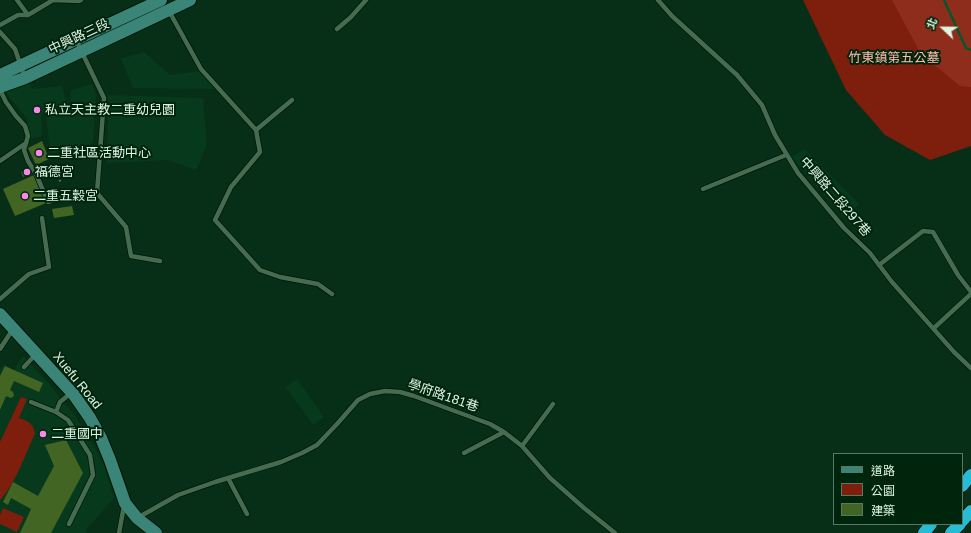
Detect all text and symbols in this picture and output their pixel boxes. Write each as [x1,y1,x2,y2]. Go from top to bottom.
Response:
north arrow [923,8,963,48]
street label: 中興路三段 [46,16,112,58]
text: 北 [924,16,939,31]
park label: 竹東鎮第五公墓 [849,50,939,66]
place label: 私立天主教二重幼兒園 [45,102,175,118]
marker: 私立天主教二重幼兒園 [32,105,42,115]
place label: 二重社區活動中心 [47,145,151,161]
marker: 二重社區活動中心 [34,148,44,158]
street label: 中興路二段297巷 [796,154,874,240]
place label: 福德宮 [35,164,74,180]
marker: 福德宮 [22,167,32,177]
place label: 二重五穀宮 [33,188,98,204]
marker: 二重五穀宮 [20,191,30,201]
street label: Xuefu Road [49,349,105,413]
street label: 學府路181巷 [406,377,480,415]
place label: 二重國中 [51,426,103,442]
marker: 二重國中 [38,429,48,439]
legend [833,453,963,525]
text: 道路 [871,464,895,478]
text: 公園 [871,484,895,498]
text: 建築 [871,504,895,518]

